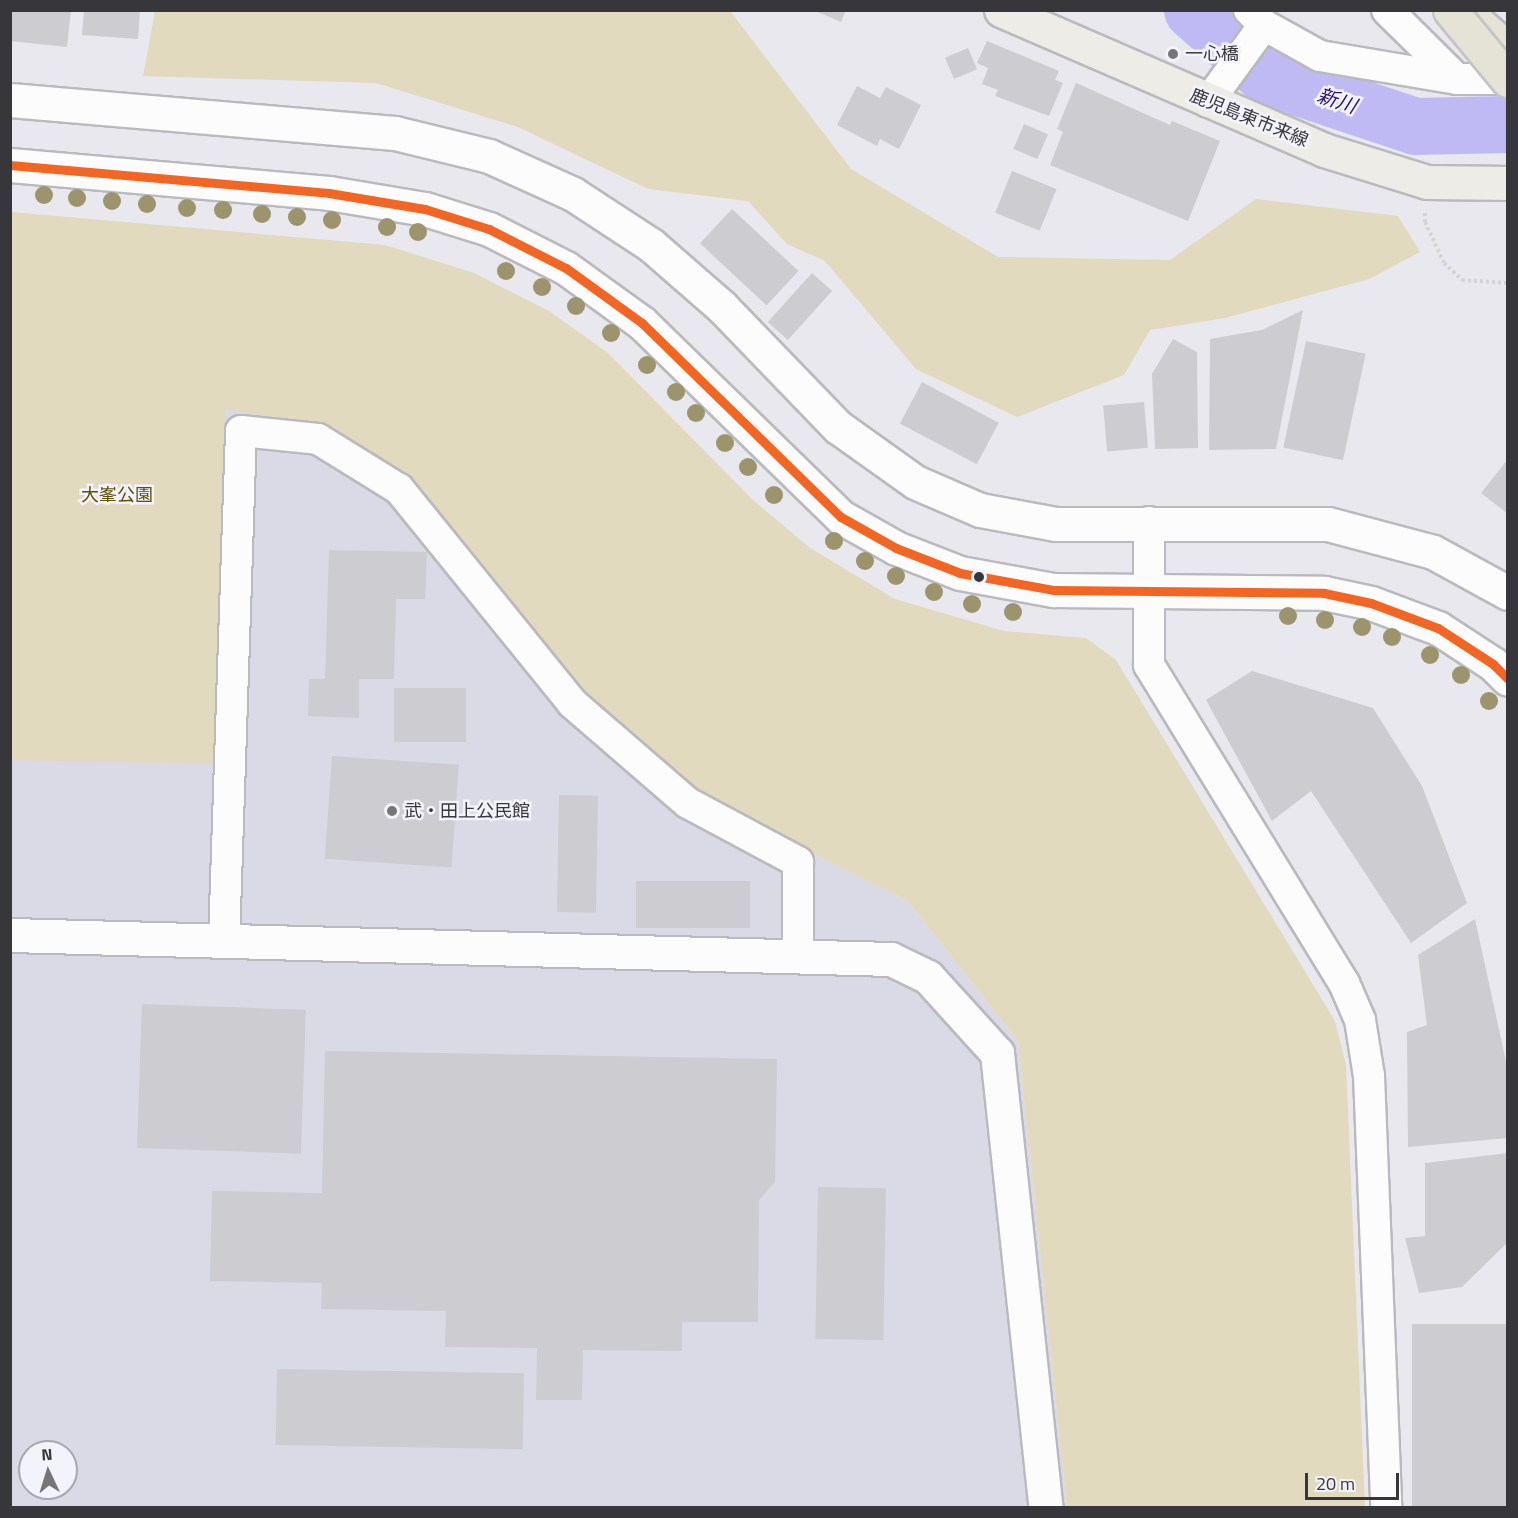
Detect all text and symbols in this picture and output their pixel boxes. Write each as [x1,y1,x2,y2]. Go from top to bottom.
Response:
place label: 一心橋 [1185,43,1239,65]
marker: 一心橋 [1166,47,1180,61]
water label: 新川 [1314,82,1360,118]
street label: 鹿児島東市来線 [1187,84,1311,152]
park label: 大峯公園 [81,484,153,506]
unlabelled marker [973,571,985,583]
place label: 武・田上公民館 [404,800,530,822]
marker: 武・田上公民館 [385,804,399,818]
north arrow [18,1440,78,1500]
text: N [41,1442,53,1466]
scale bar [1308,1461,1402,1499]
text: 20 m [1316,1470,1355,1497]

